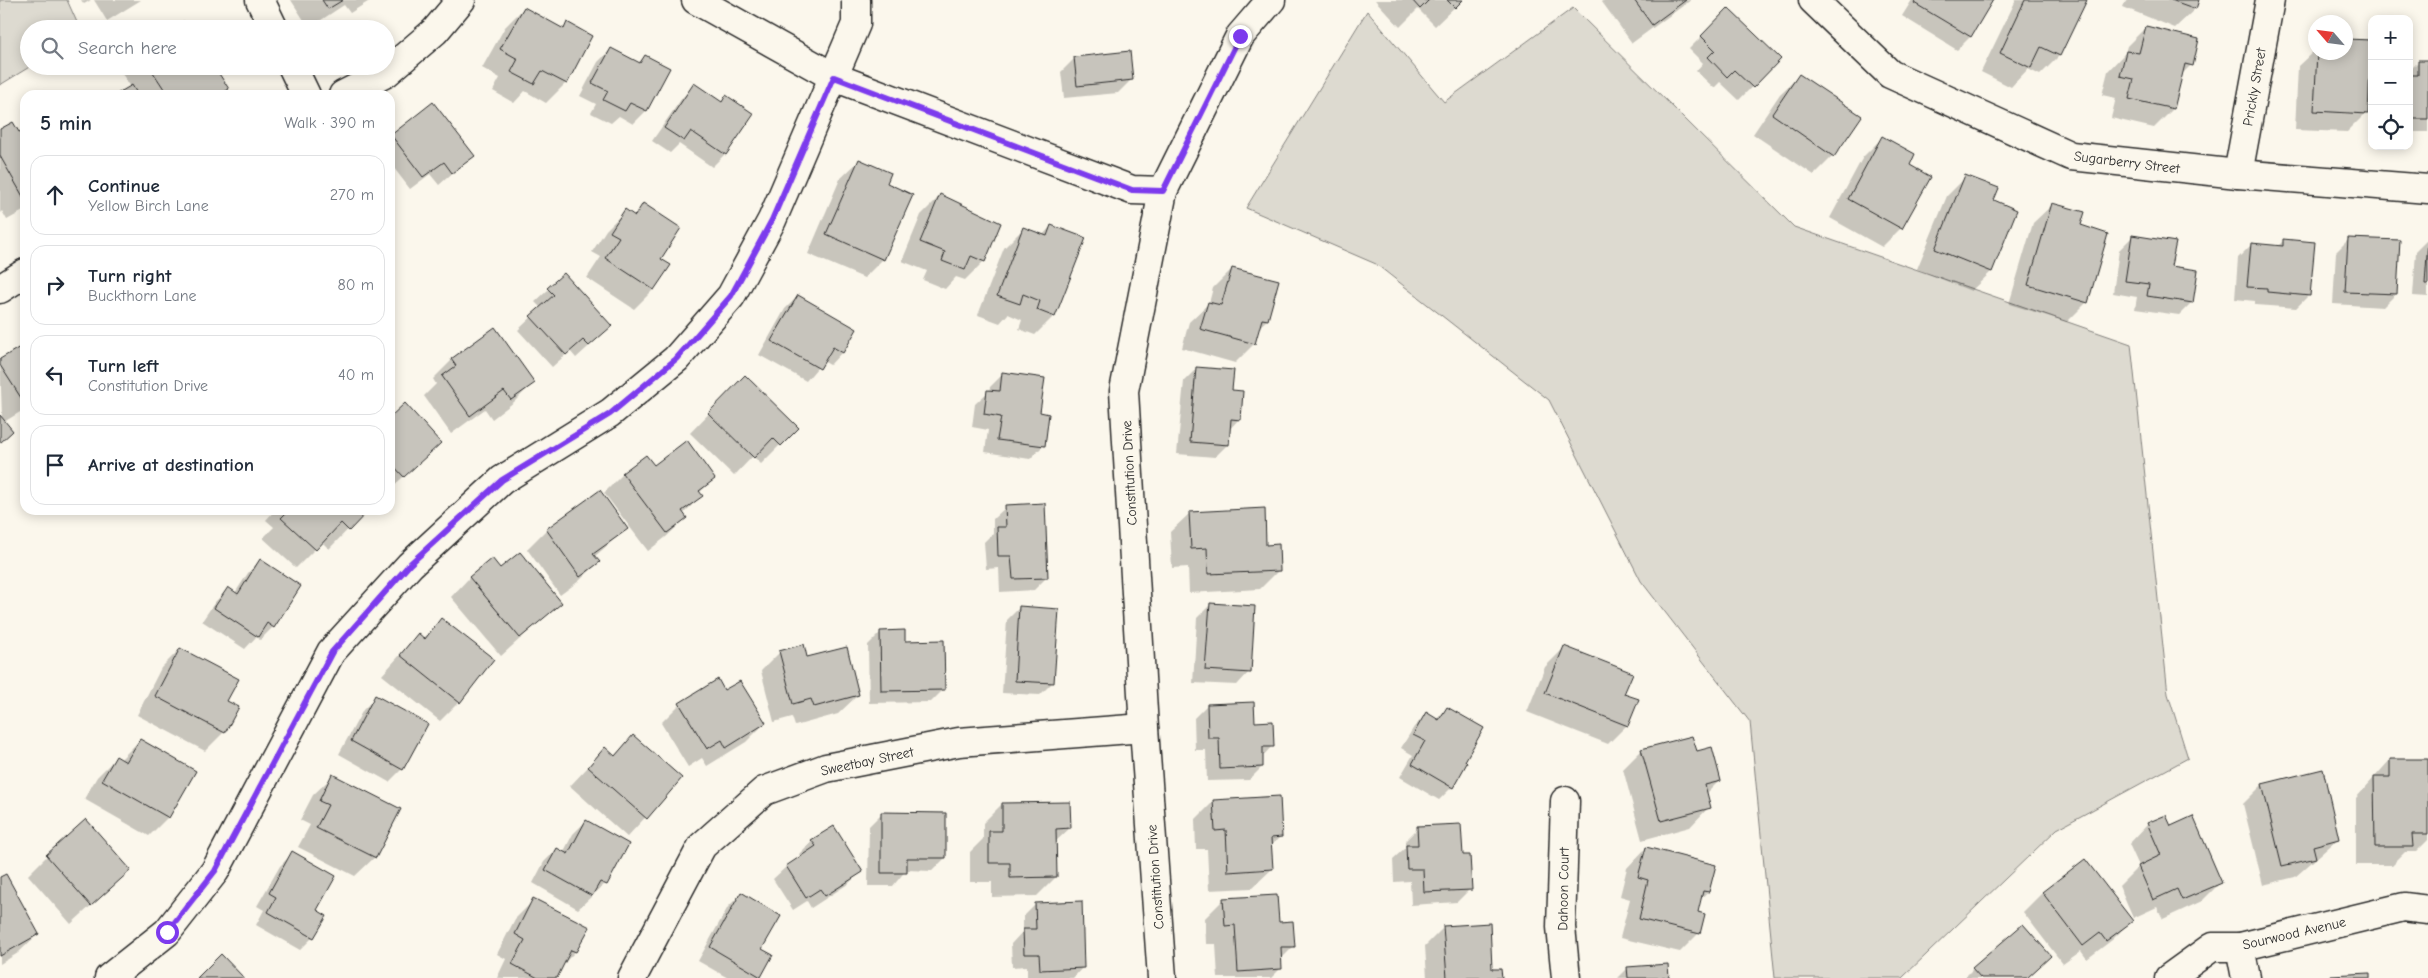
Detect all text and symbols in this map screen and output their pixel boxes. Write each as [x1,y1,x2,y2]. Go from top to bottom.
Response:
north arrow [2308,15,2353,60]
map controls [2368,15,2413,150]
button: + [2368,15,2413,60]
search box [20,20,395,75]
route end [1229,25,1252,48]
icon: search [38,34,66,62]
text: Search here [78,37,177,59]
street label: Prickly Street [2239,46,2270,128]
button: − [2368,60,2413,105]
button: locate [2368,105,2413,150]
text: 5 min [40,111,92,135]
text: Walk · 390 m [284,114,375,132]
street label: Sugarberry Street [2073,148,2182,178]
text: Continue [88,175,160,197]
icon: ahead [41,181,69,209]
text: 270 m [330,186,374,204]
text: Yellow Birch Lane [88,197,209,215]
text: Turn right [88,265,172,287]
icon: right [41,271,69,299]
text: 80 m [337,276,374,294]
text: Buckthorn Lane [88,287,197,305]
text: Turn left [88,355,159,377]
icon: left [41,361,69,389]
text: 40 m [338,366,374,384]
text: Constitution Drive [88,377,208,395]
street label: Constitution Drive [1118,420,1141,526]
icon: arrive [41,451,69,479]
text: Arrive at destination [88,454,254,476]
street label: Sweetbay Street [819,743,916,780]
street label: Constitution Drive [1143,824,1168,930]
street label: Dahoon Court [1554,846,1573,931]
street label: Sourwood Avenue [2241,913,2347,954]
route start [156,921,179,944]

